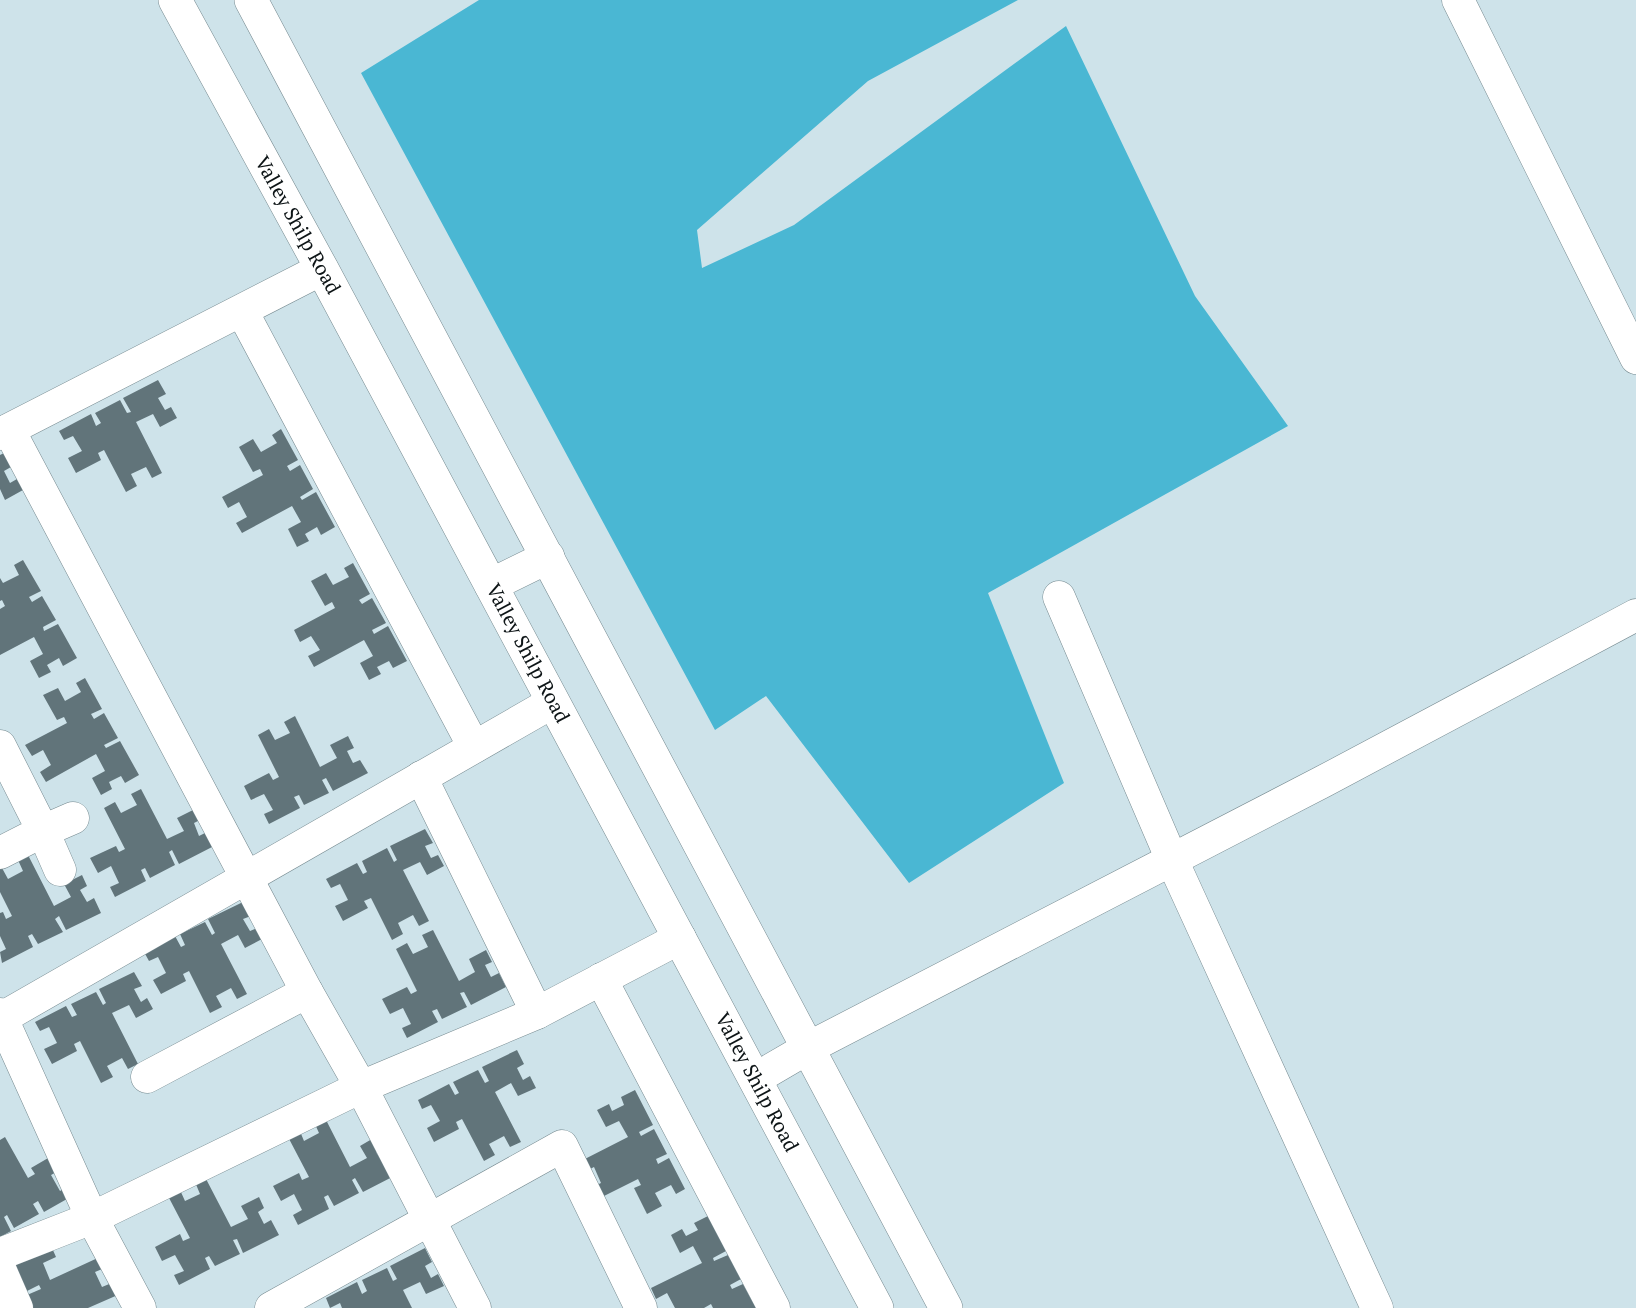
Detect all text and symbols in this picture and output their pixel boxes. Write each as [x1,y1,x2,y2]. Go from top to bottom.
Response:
street label: Valley Shilp Road [249,151,348,299]
street label: Valley Shilp Road [480,578,577,727]
street label: Valley Shilp Road [709,1007,806,1156]

